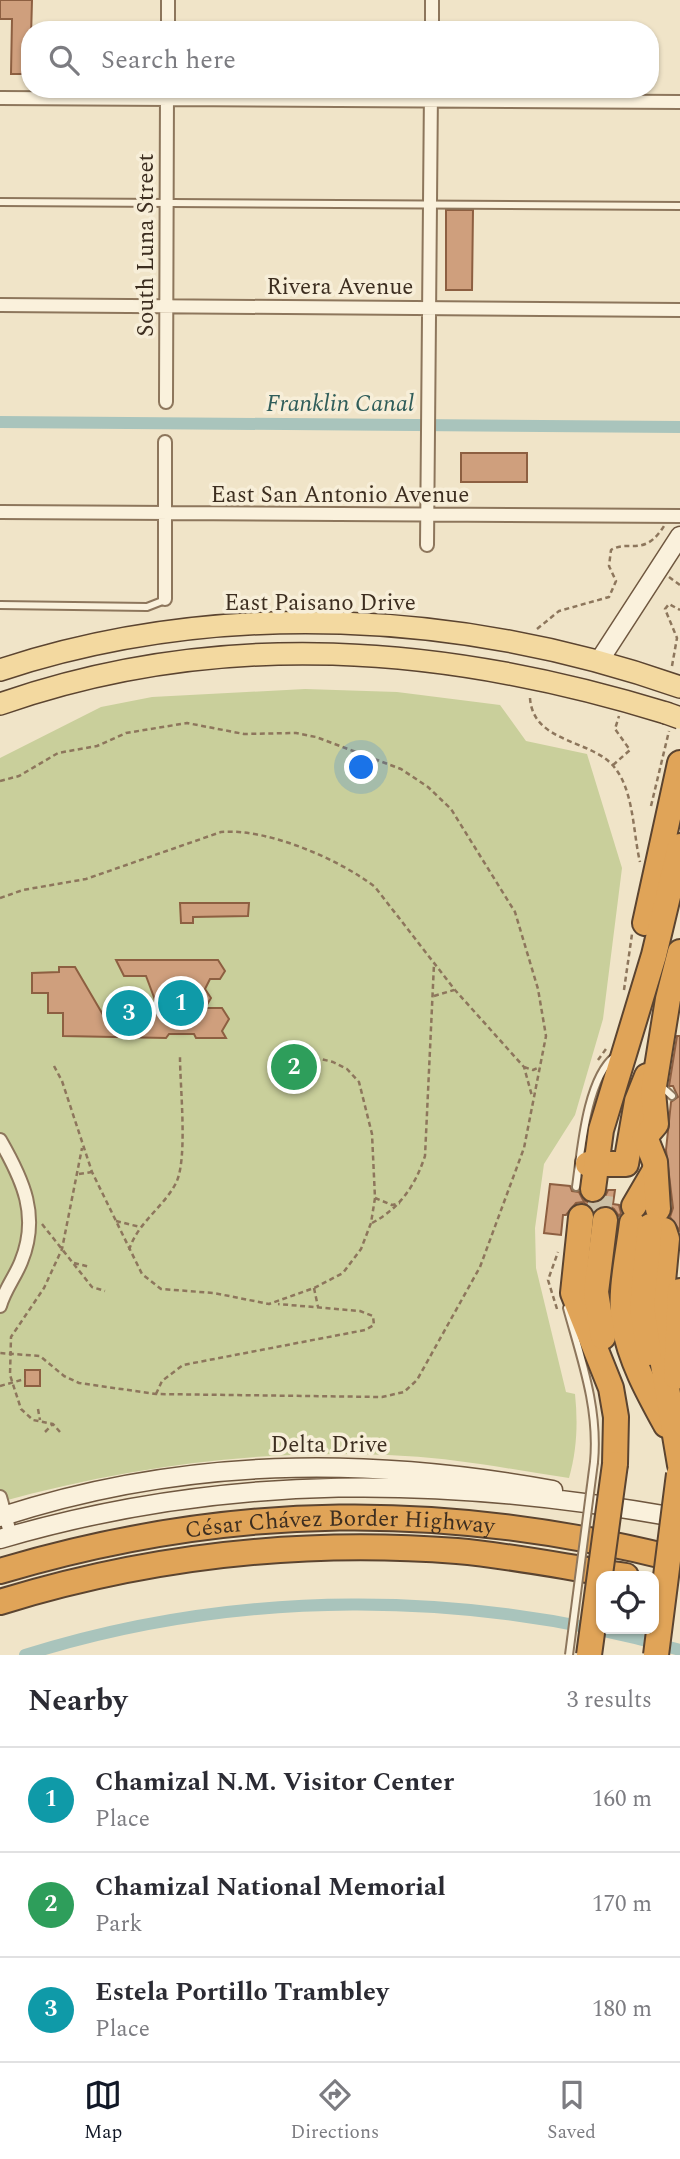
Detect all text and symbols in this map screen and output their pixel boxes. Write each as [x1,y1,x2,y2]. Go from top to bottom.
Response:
search box [21,21,659,98]
text: Search here [101,40,236,80]
icon: search [45,41,83,79]
street label: South Luna Street [129,153,164,337]
street label: Rivera Avenue [267,270,413,305]
water label: Franklin Canal [266,386,414,422]
street label: East San Antonio Avenue [211,478,469,513]
street label: East Paisano Drive [224,586,416,621]
your location [344,750,378,784]
pin: 1 [158,977,204,1029]
pin: 3 [106,987,152,1039]
pin: 2 [271,1041,317,1093]
street label: Delta Drive [270,1428,388,1463]
street label: César Chávez Border Highway [183,1501,498,1549]
map controls [596,1571,659,1634]
button: locate [596,1571,659,1634]
text: Nearby [28,1678,127,1724]
text: 3 results [567,1683,652,1718]
text: Chamizal N.M. Visitor Center [95,1762,454,1802]
text: 1 [45,1782,57,1817]
text: 160 m [592,1782,652,1817]
text: Place [95,1802,150,1837]
text: Chamizal National Memorial [95,1867,446,1907]
text: 2 [45,1887,57,1922]
text: 170 m [592,1887,652,1922]
text: Park [95,1907,142,1942]
text: Estela Portillo Trambley [95,1972,389,2012]
text: 3 [45,1992,57,2027]
text: 180 m [592,1992,652,2027]
text: Place [95,2012,150,2047]
tab: Map [84,2076,122,2147]
tab: Directions [290,2076,379,2147]
tab: Saved [547,2076,596,2147]

